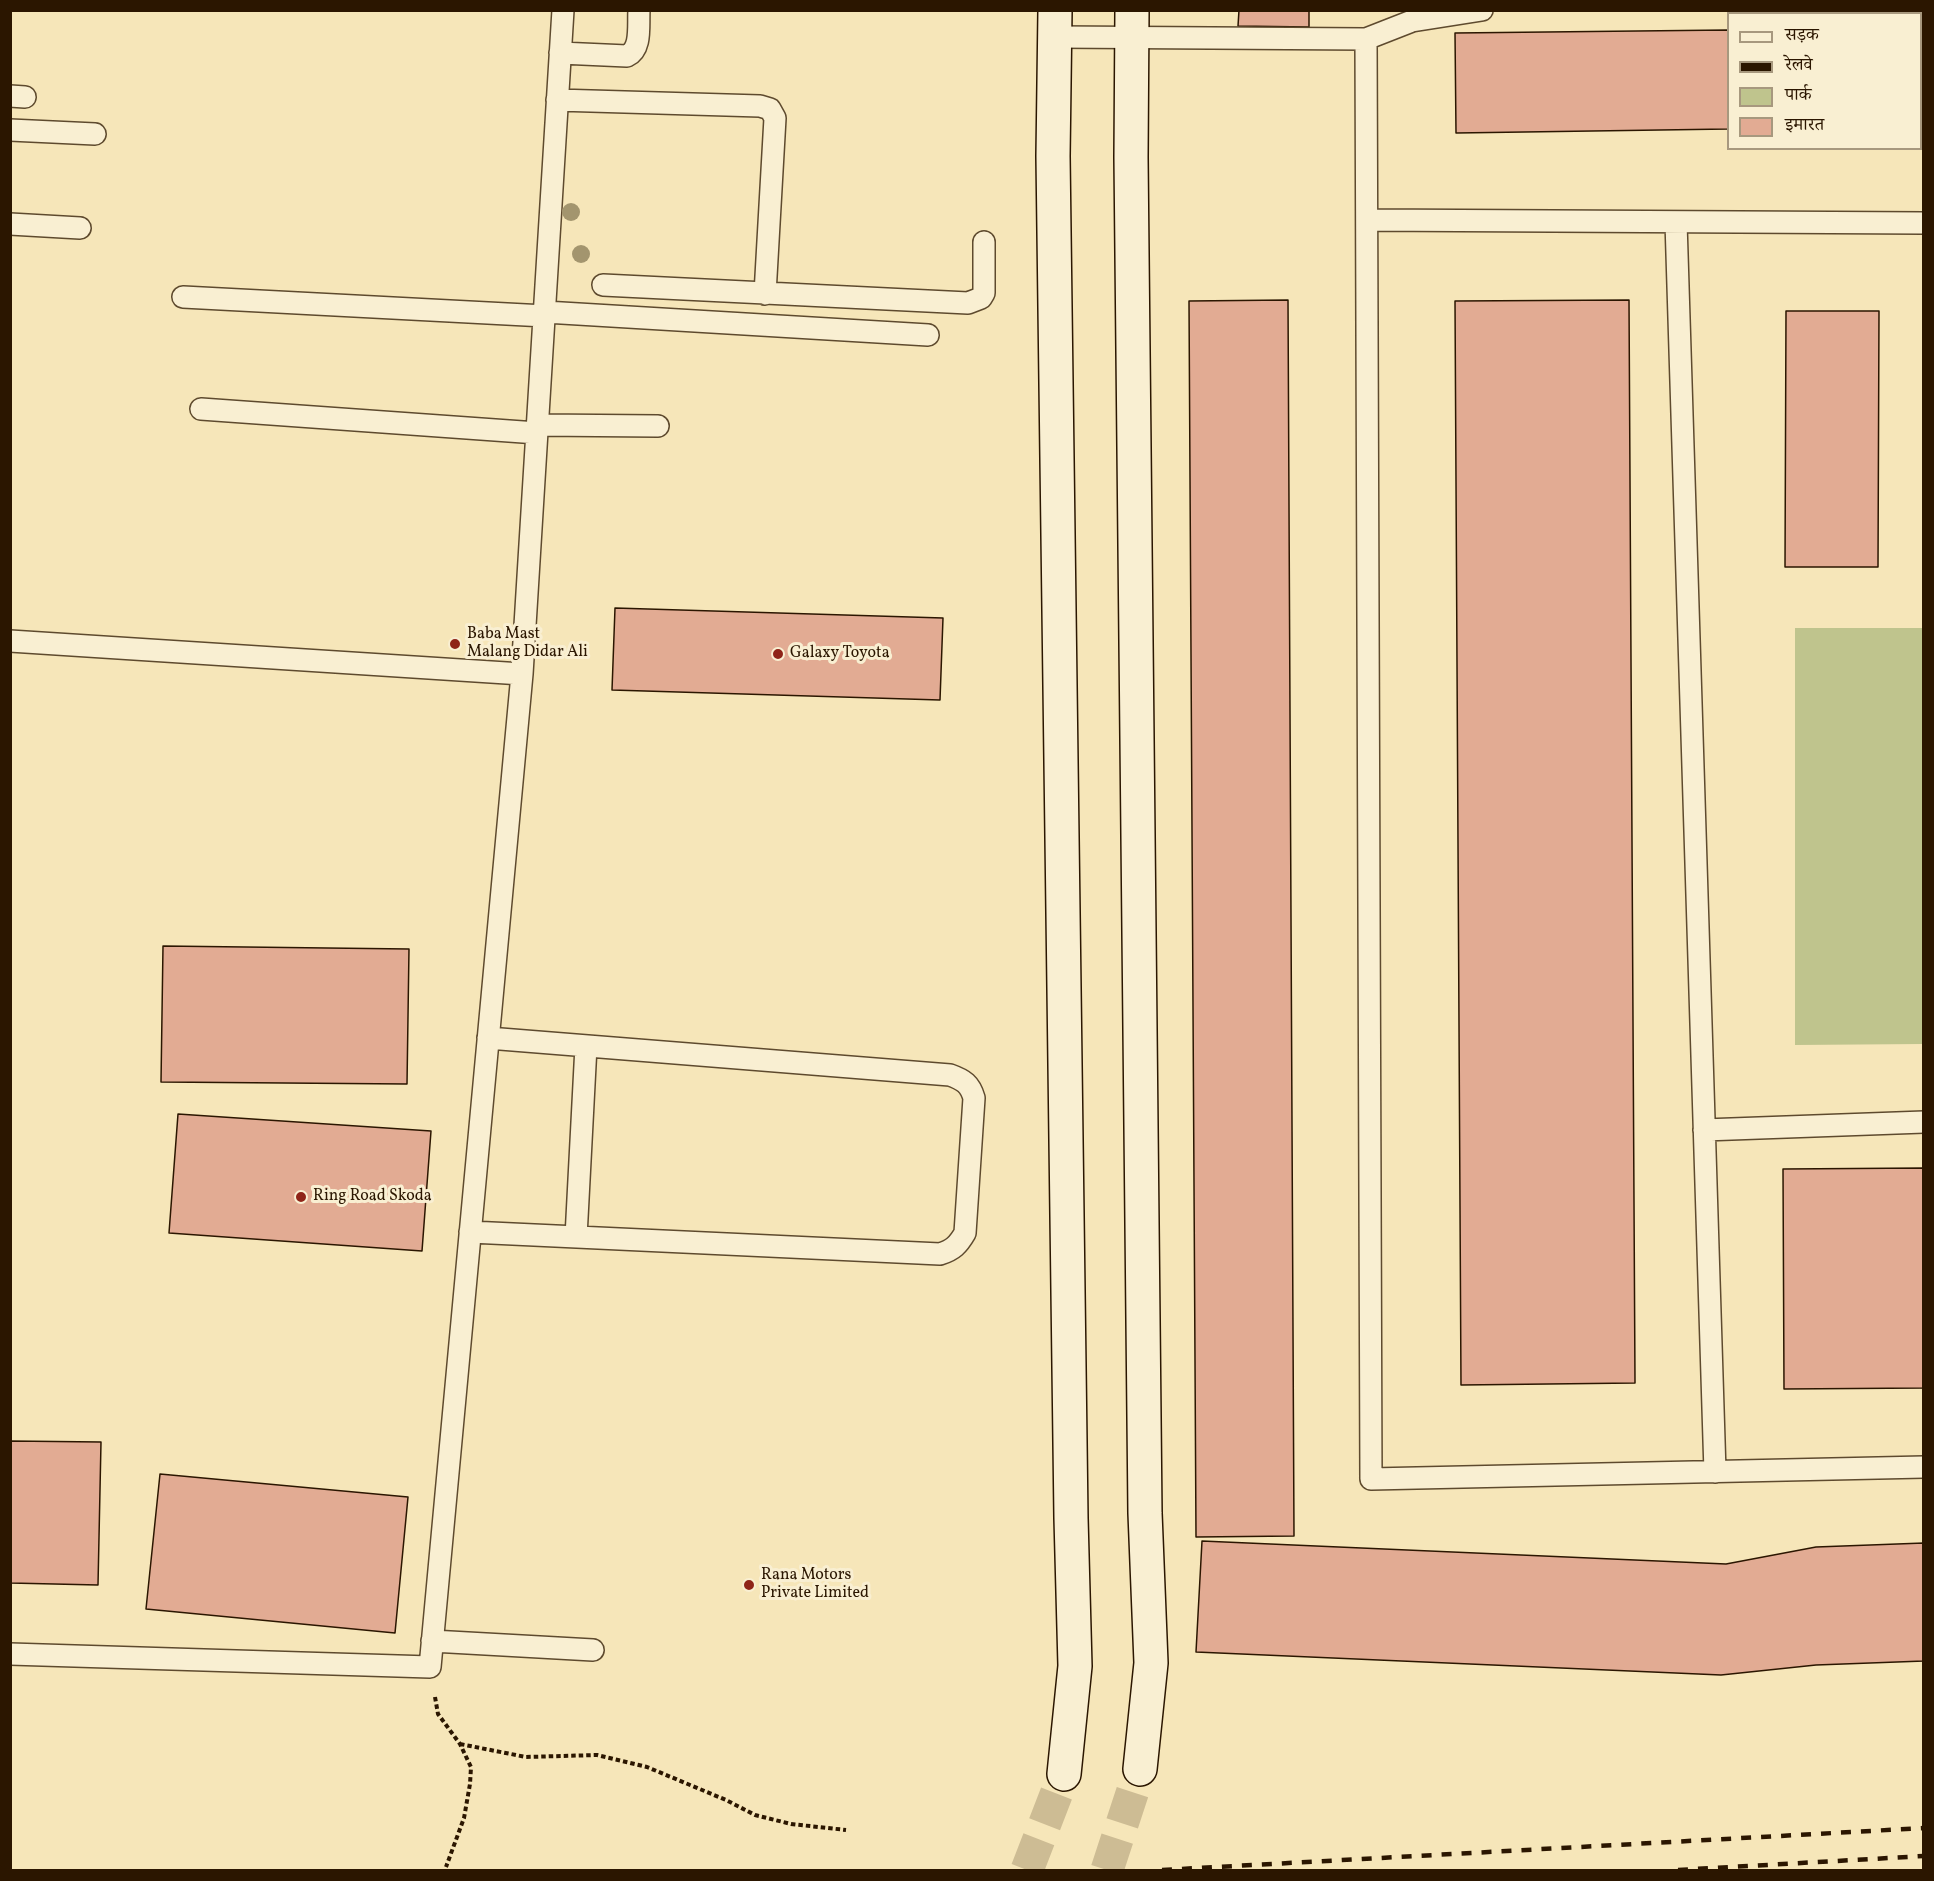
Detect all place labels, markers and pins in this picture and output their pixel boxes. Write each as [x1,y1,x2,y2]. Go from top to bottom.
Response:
place label: Baba Mast Malang Didar Ali [467,625,588,663]
marker: Baba Mast Malang Didar Ali [448,637,462,651]
place label: Galaxy Toyota [790,644,890,664]
marker: Galaxy Toyota [771,647,785,661]
place label: Ring Road Skoda [313,1187,432,1207]
marker: Ring Road Skoda [294,1190,308,1204]
place label: Rana Motors Private Limited [761,1566,869,1604]
marker: Rana Motors Private Limited [742,1578,756,1592]

